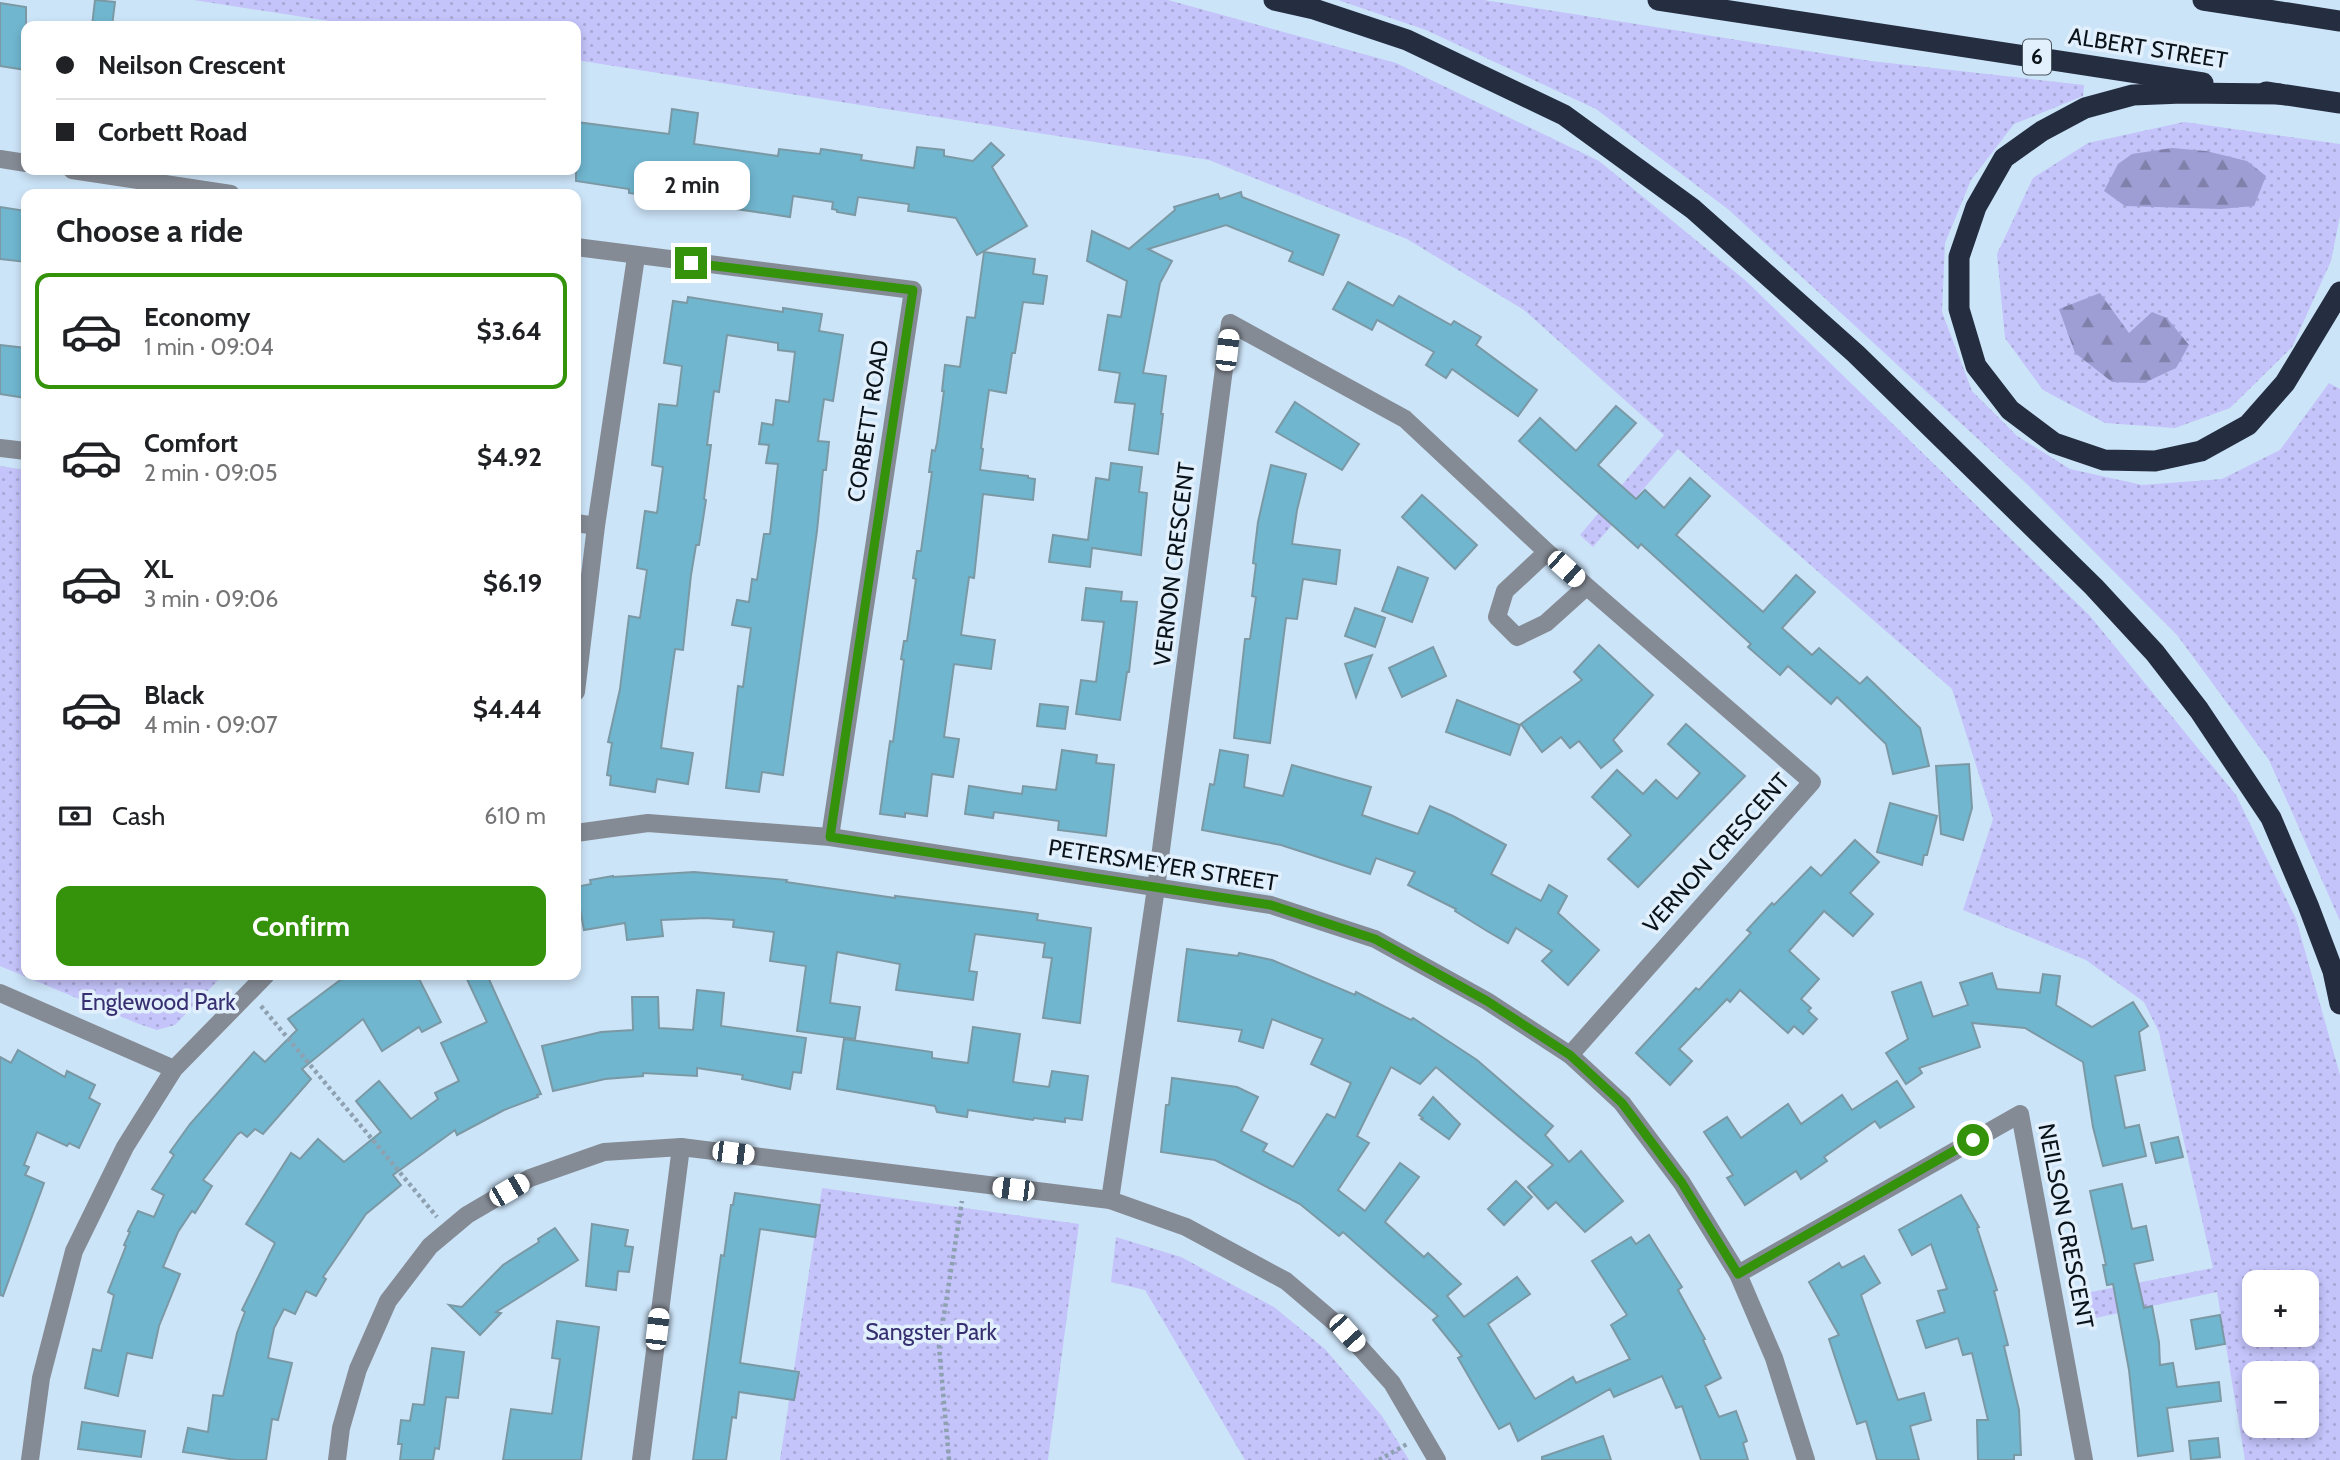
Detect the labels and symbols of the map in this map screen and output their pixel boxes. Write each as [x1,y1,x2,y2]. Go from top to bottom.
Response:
street label: ALBERT STREET [2067,22,2229,74]
road number: 6 [2023,40,2051,74]
callout: 2 min [633,162,749,210]
route end [675,247,707,279]
car [1215,328,1240,372]
street label: CORBETT ROAD [841,338,895,504]
street label: VERNON CRESCENT [1148,460,1200,668]
car [1544,547,1589,591]
street label: VERNON CRESCENT [1637,767,1795,939]
street label: PETERSMEYER STREET [1046,833,1280,897]
park label: Englewood Park [80,988,236,1016]
street label: NEILSON CRESCENT [2032,1121,2100,1331]
route start [1957,1124,1989,1156]
car [711,1140,756,1166]
car [486,1170,533,1210]
car [991,1176,1036,1202]
car [645,1307,670,1351]
car [1326,1310,1369,1356]
park label: Sangster Park [865,1318,998,1346]

